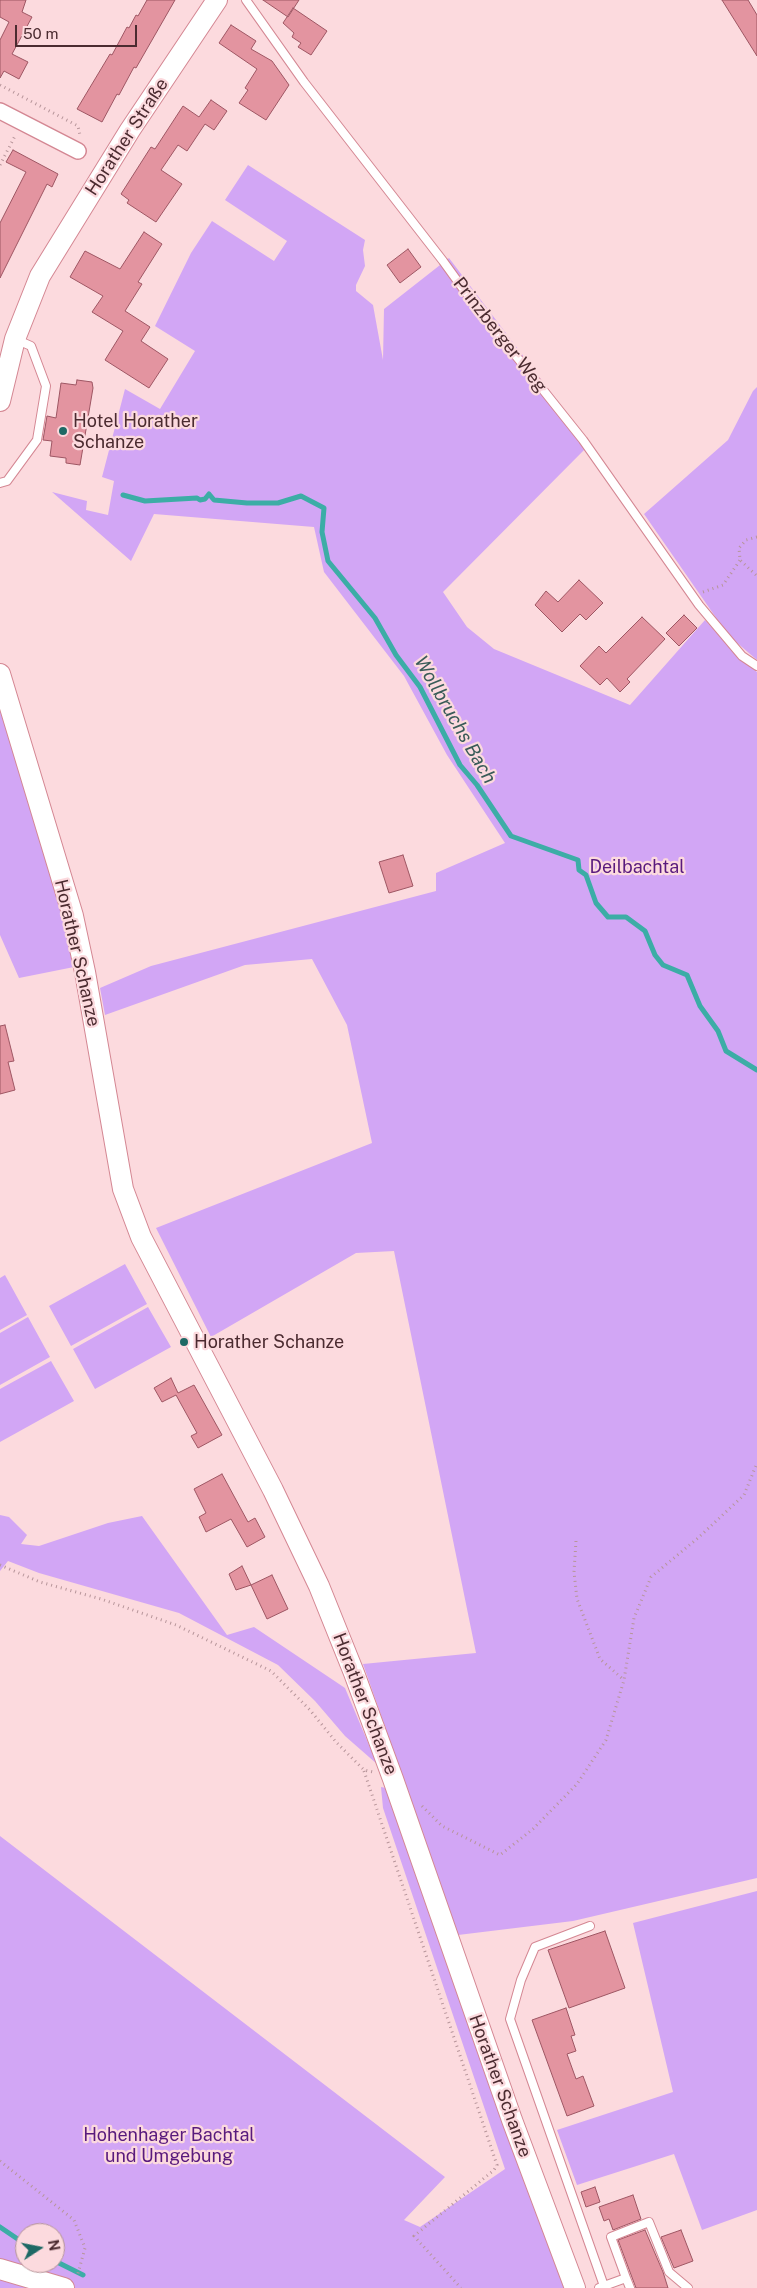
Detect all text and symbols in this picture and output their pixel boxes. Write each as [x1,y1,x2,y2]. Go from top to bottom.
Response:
scale bar [18,15,140,47]
text: 50 m [23,25,58,42]
street label: Horather Straße [81,74,173,200]
street label: Prinzberger Weg [448,273,552,397]
place label: Hotel Horather Schanze [73,410,198,452]
marker: Hotel Horather Schanze [57,425,69,437]
water label: Wollbruchs Bach [409,652,501,788]
park label: Deilbachtal [589,856,685,878]
street label: Horather Schanze [50,877,104,1029]
place label: Horather Schanze [194,1331,344,1353]
marker: Horather Schanze [178,1336,190,1348]
street label: Horather Schanze [328,1630,402,1778]
street label: Horather Schanze [464,2012,536,2160]
park label: Hohenhager Bachtal und Umgebung [83,2124,255,2166]
north arrow [15,2223,65,2273]
text: N [45,2238,63,2252]

